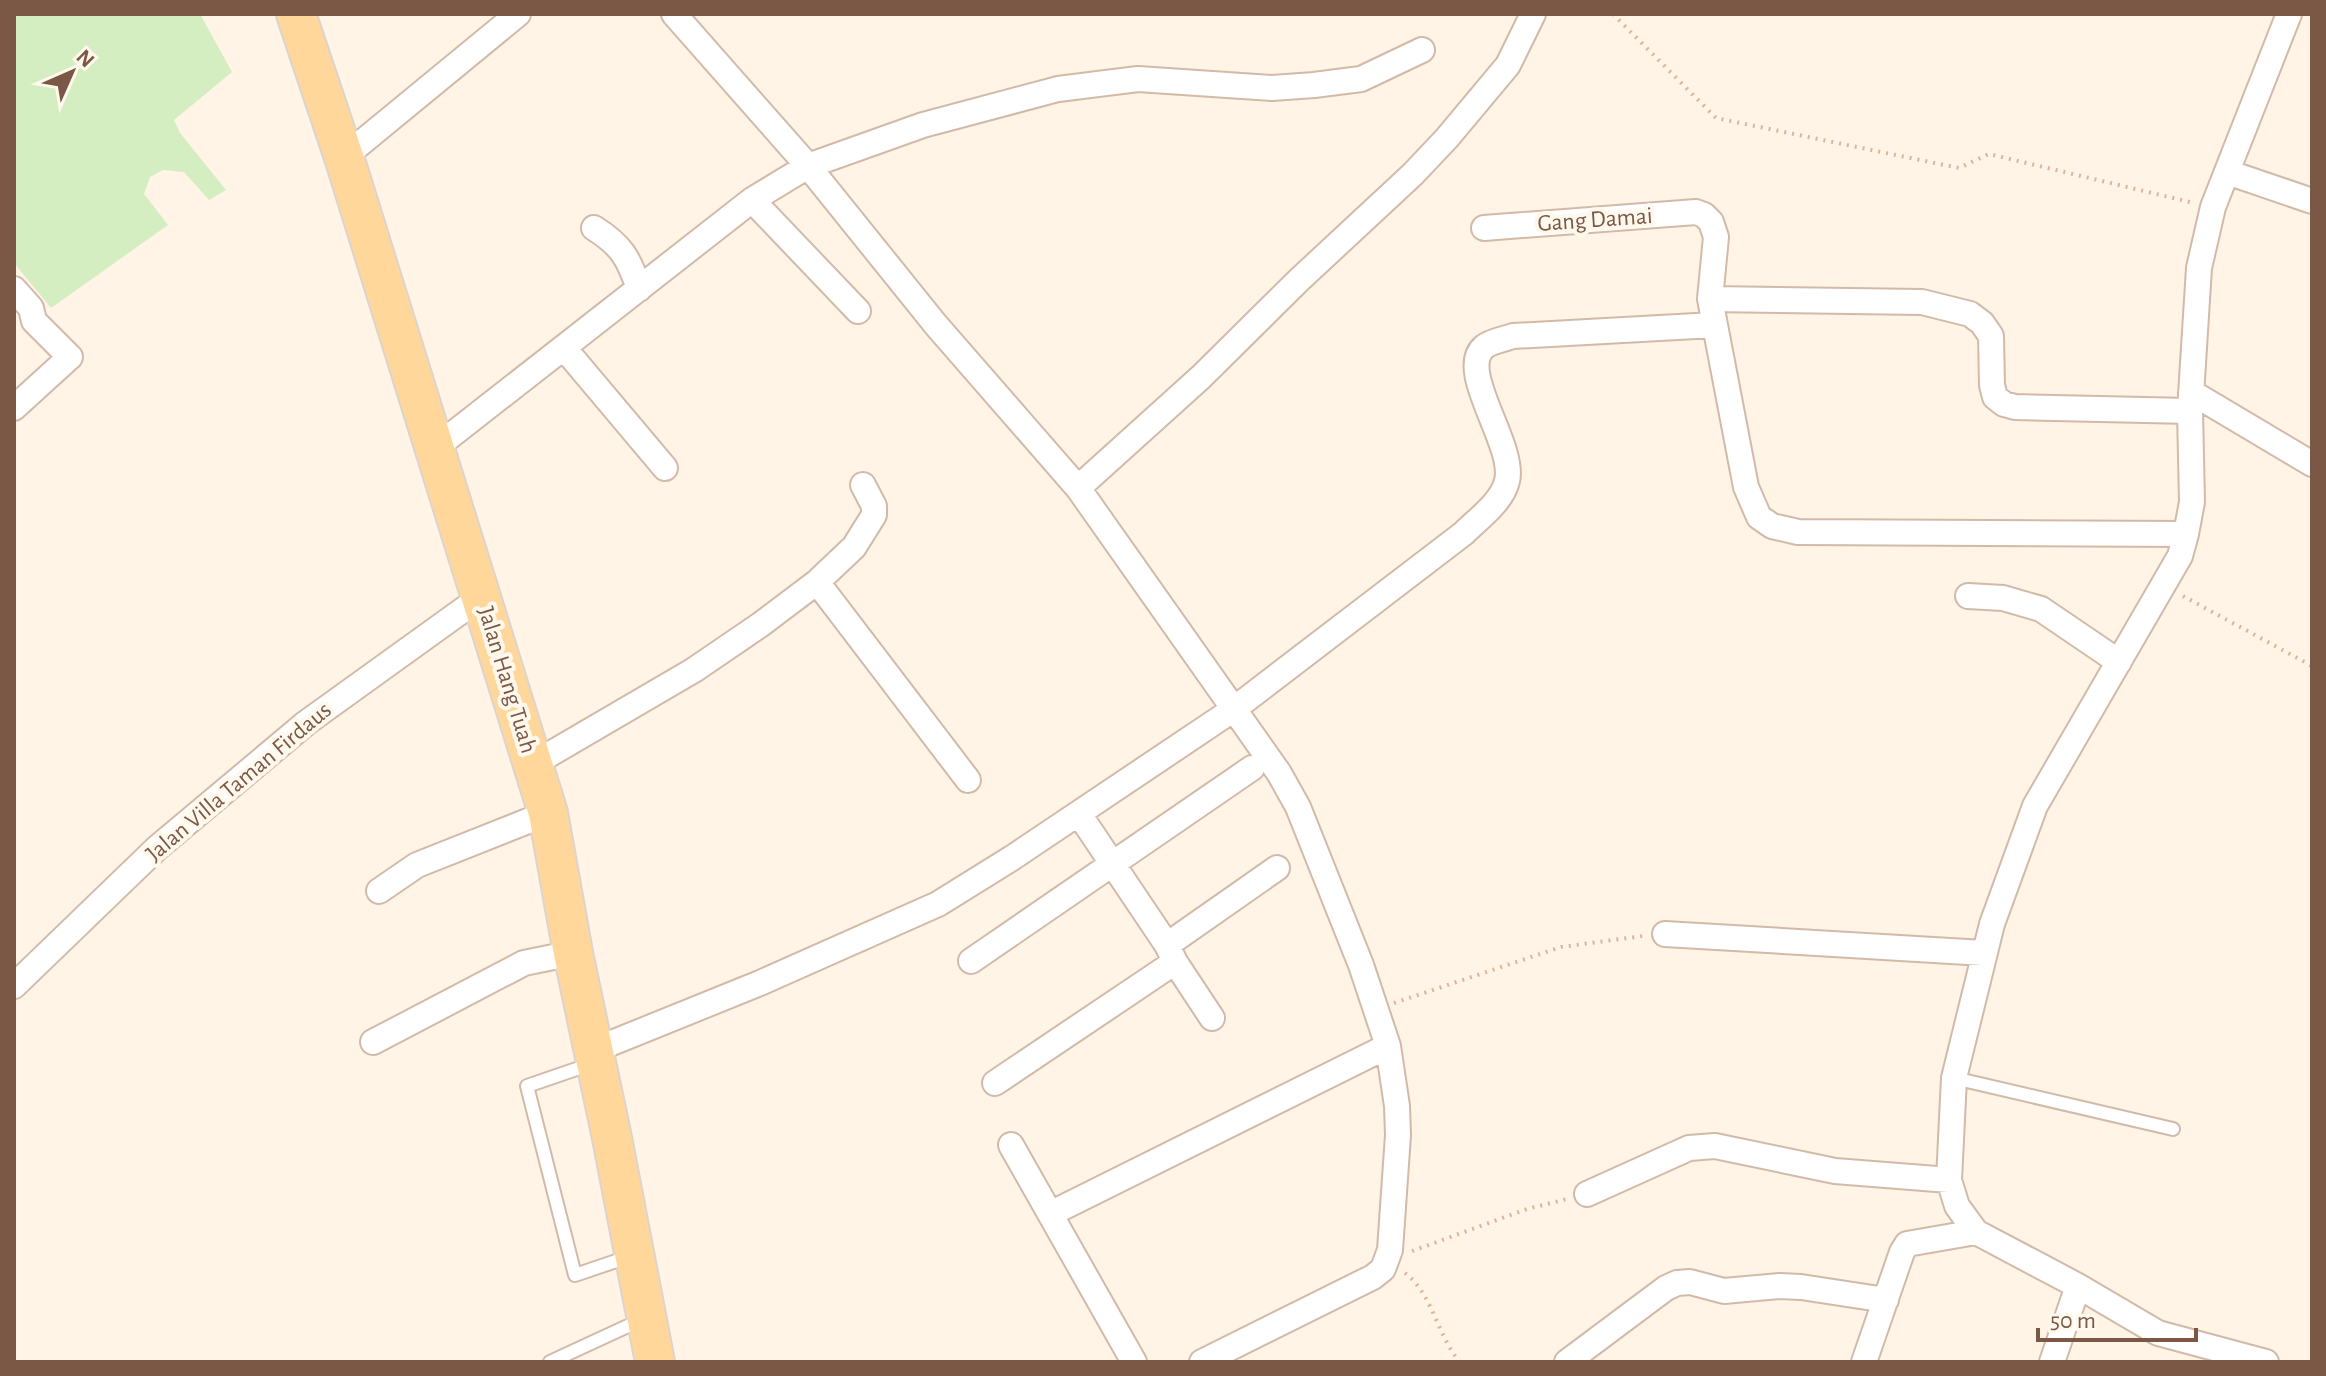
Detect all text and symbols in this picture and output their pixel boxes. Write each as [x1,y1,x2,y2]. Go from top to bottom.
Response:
north arrow [32,32,112,112]
text: N [72,45,99,72]
street label: Gang Damai [1537,204,1653,236]
street label: Jalan Hang Tuah [473,604,541,756]
street label: Jalan Villa Taman Firdaus [142,698,336,866]
scale bar [2038,1292,2196,1342]
text: 50 m [2050,1309,2096,1333]

